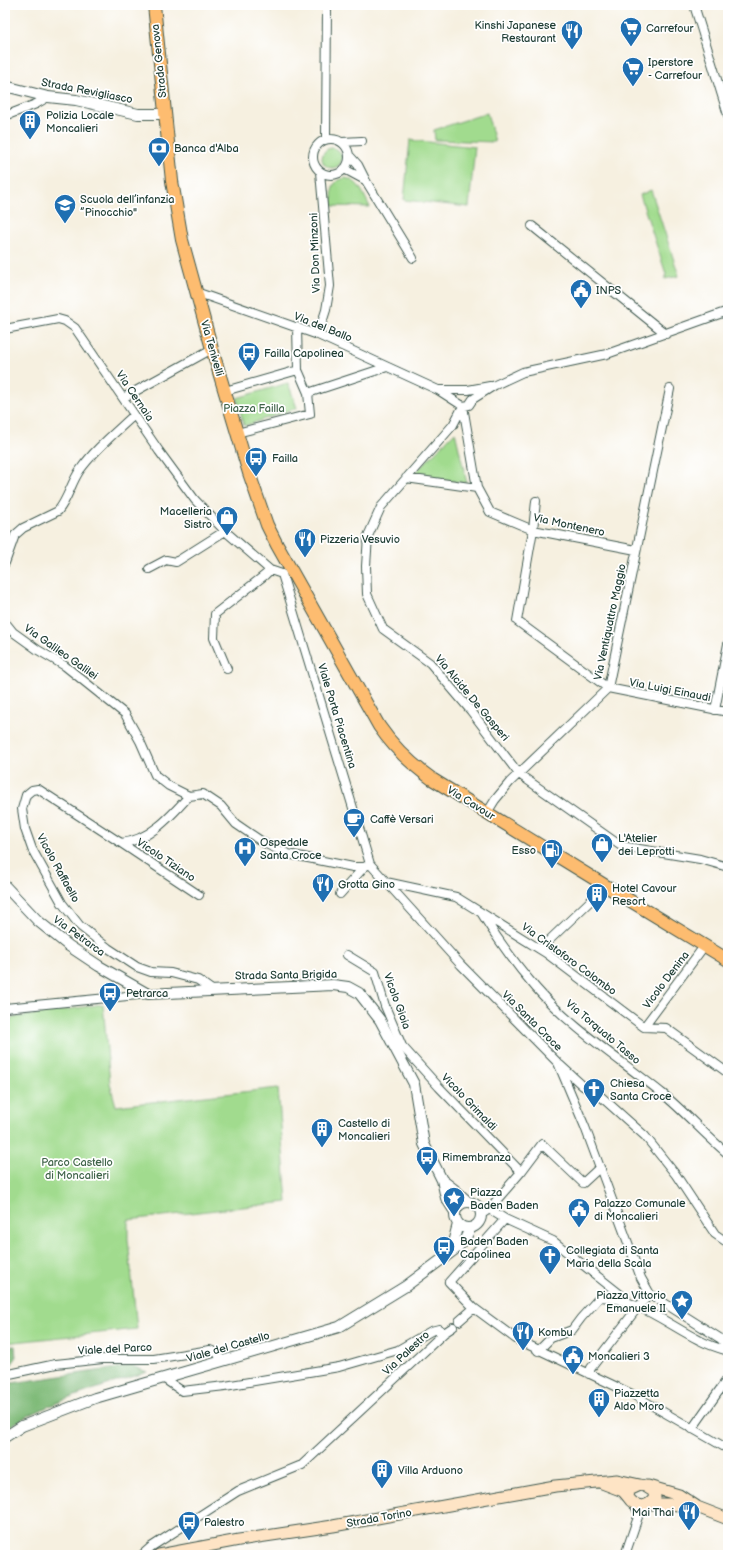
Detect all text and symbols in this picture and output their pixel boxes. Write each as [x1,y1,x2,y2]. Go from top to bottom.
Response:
supermarket icon: Carrefour [618,15,644,48]
restaurant icon: Kinshi Japanese Restaurant [559,18,585,51]
place label: Kinshi Japanese Restaurant [475,19,557,45]
place label: Carrefour [646,22,695,35]
street label: Strada Genova [149,23,169,99]
supermarket icon: Iperstore - Carrefour [620,55,646,88]
place label: Iperstore - Carrefour [648,56,703,82]
street label: Strada Revigliasco [40,76,134,106]
building icon: Polizia Locale Moncalieri [17,108,43,141]
place label: Polizia Locale Moncalieri [46,109,114,135]
bank icon: Banca d'Alba [146,135,172,168]
place label: Banca d'Alba [174,142,239,155]
school or university icon: Scuola dell’infanzia ”Pinocchio" [52,192,78,225]
place label: Scuola dell’infanzia ”Pinocchio" [80,193,175,219]
street label: Via Don Minzoni [307,213,323,293]
public building icon: INPS [568,277,594,310]
place label: INPS [596,284,622,297]
street label: Via del Ballo [292,309,354,345]
street label: Via Tenivelli [198,318,226,378]
bus stop icon: Failla Capolinea [236,340,262,373]
place label: Failla Capolinea [264,347,344,360]
street label: Via Cernaia [113,368,157,424]
park label: Piazza Failla [223,402,285,415]
bus stop icon: Failla [243,445,269,478]
place label: Failla [272,452,298,465]
shop icon: Macelleria Sistro [214,504,240,537]
place label: Macelleria Sistro [160,505,212,531]
street label: Via Montenero [532,511,606,539]
restaurant icon: Pizzeria Vesuvio [292,526,318,559]
place label: Pizzeria Vesuvio [320,533,400,546]
street label: Via Ventiquattro Maggio [591,563,629,681]
street label: Via Galileo Galilei [22,622,100,682]
street label: Via Alcide De Gasperi [432,652,512,744]
street label: Viale Porta Piacentina [315,662,359,770]
street label: Via Luigi Einaudi [628,676,712,704]
street label: Via Cavour [445,783,498,823]
cafe icon: Caffè Versari [341,806,367,839]
place label: Caffè Versari [370,813,434,826]
street label: Vicolo Raffaello [34,831,82,905]
shop icon: L'Atelier dei Leprotti [589,831,615,864]
place label: L'Atelier dei Leprotti [618,832,674,858]
hospital icon: Ospedale Santa Croce [232,835,258,868]
street label: Vicolo Tiziano [134,836,198,884]
place label: Ospedale Santa Croce [260,836,322,862]
fuel station icon: Esso [539,837,565,870]
place label: Esso [512,844,536,857]
restaurant icon: Grotta Gino [310,871,336,904]
place label: Grotta Gino [338,878,395,891]
building icon: Hotel Cavour Resort [584,881,610,914]
place label: Hotel Cavour Resort [612,882,678,908]
street label: Via Petrarca [51,913,107,959]
street label: Via Cristoforo Colombo [519,920,619,998]
street label: Vicolo Denina [640,949,692,1011]
street label: Strada Santa Brigida [235,968,337,982]
street label: Vicolo Gioia [381,971,413,1031]
bus stop icon: Petrarca [97,980,123,1013]
place label: Petrarca [126,987,168,1000]
street label: Via Santa Croce [499,988,565,1054]
street label: Via Torquato Tasso [563,997,643,1067]
street label: Vicolo Grimaldi [438,1071,500,1133]
church icon: Chiesa Santa Croce [581,1076,607,1109]
place label: Chiesa Santa Croce [610,1077,672,1103]
building icon: Castello di Moncalieri [309,1116,335,1149]
place label: Castello di Moncalieri [338,1117,390,1143]
bus stop icon: Rimembranza [414,1144,440,1177]
place label: Rimembranza [442,1151,511,1164]
park label: Parco Castello di Moncalieri [41,1156,113,1182]
place icon: Piazza Baden Baden [441,1185,467,1218]
place label: Piazza Baden Baden [470,1186,539,1212]
public building icon: Palazzo Comunale di Moncalieri [566,1196,592,1229]
place label: Palazzo Comunale di Moncalieri [594,1197,686,1223]
bus stop icon: Baden Baden Capolinea [431,1234,457,1267]
place label: Baden Baden Capolinea [460,1235,529,1261]
church icon: Collegiata di Santa Maria della Scala [537,1243,563,1276]
place label: Collegiata di Santa Maria della Scala [566,1244,659,1270]
place icon: Piazza Vittorio Emanuele II [669,1288,695,1321]
place label: Piazza Vittorio Emanuele II [596,1289,667,1315]
restaurant icon: Kombu [510,1319,536,1352]
place label: Kombu [538,1326,573,1339]
street label: Via Palestro [380,1328,432,1378]
street label: Viale del Castello [185,1329,271,1365]
street label: Viale del Parco [78,1341,152,1357]
public building icon: Moncalieri 3 [560,1343,586,1376]
place label: Moncalieri 3 [588,1350,650,1363]
building icon: Piazzetta Aldo Moro [586,1386,612,1419]
place label: Piazzetta Aldo Moro [614,1387,664,1413]
building icon: Villa Arduono [369,1457,395,1490]
place label: Villa Arduono [398,1464,463,1477]
restaurant icon: Mai Thai [676,1499,702,1532]
street label: Strada Torino [345,1506,413,1530]
place label: Mai Thai [632,1506,674,1519]
bus stop icon: Palestro [176,1509,202,1542]
place label: Palestro [204,1516,244,1529]

